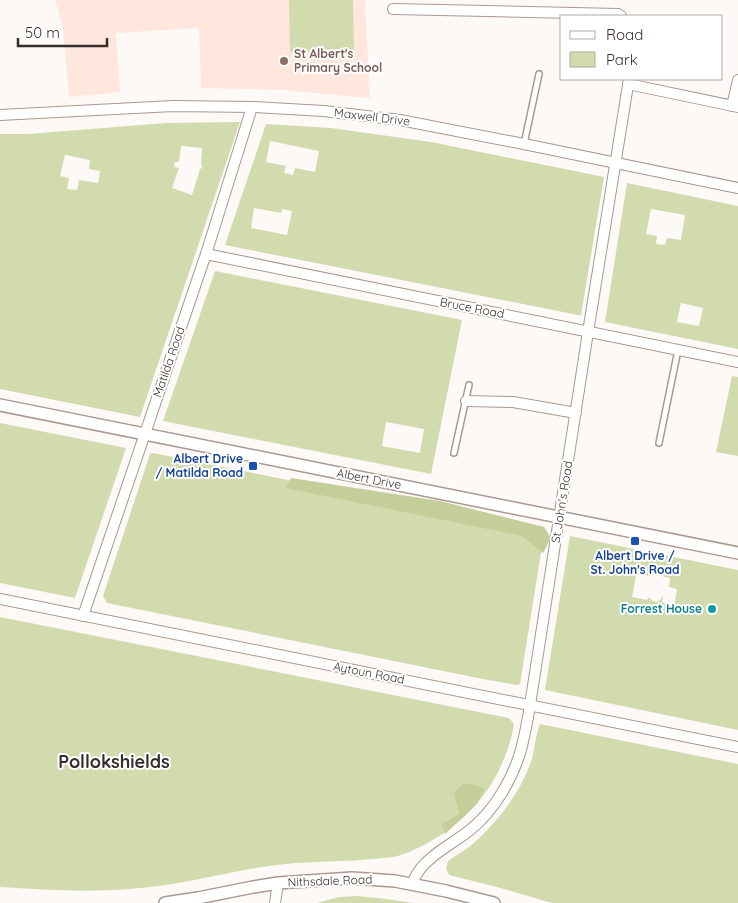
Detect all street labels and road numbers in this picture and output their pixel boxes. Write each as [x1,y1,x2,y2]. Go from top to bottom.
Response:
street label: Maxwell Drive [333,104,411,129]
street label: Bruce Road [439,294,506,321]
street label: Matilda Road [149,324,188,399]
street label: St John's Road [548,460,575,544]
street label: Albert Drive [336,465,403,492]
street label: Aytoun Road [332,658,406,687]
street label: Nithsdale Road [287,872,373,889]

